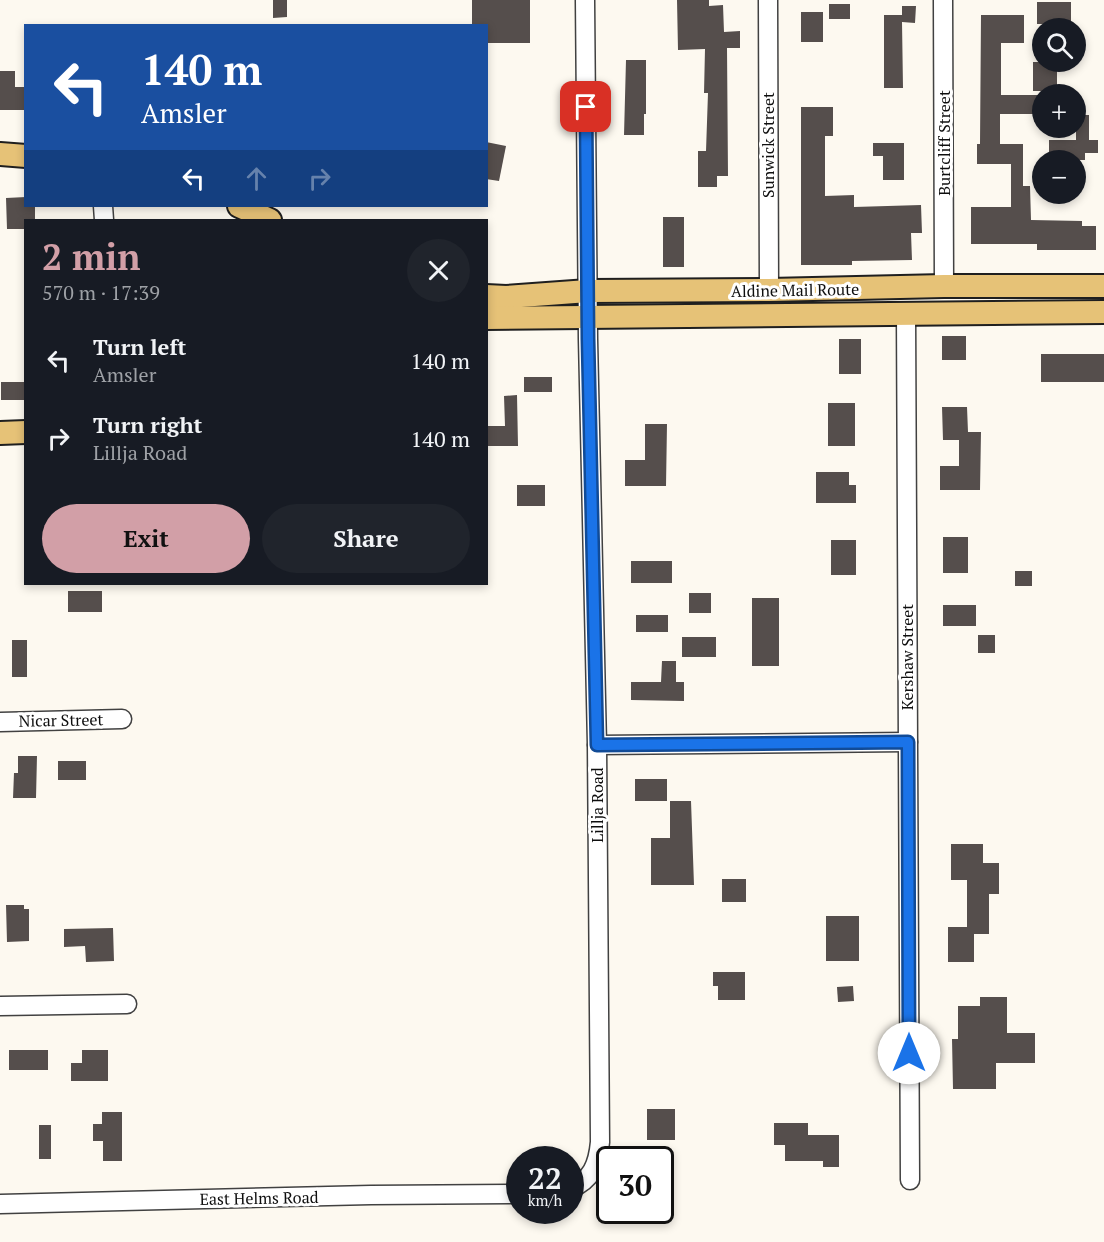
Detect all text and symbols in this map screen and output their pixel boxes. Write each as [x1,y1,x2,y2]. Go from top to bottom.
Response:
map controls [1032,18,1086,204]
button: search [1032,18,1086,72]
text: 140 m [141,41,262,97]
icon: left [42,48,120,126]
pin [560,81,611,132]
button: + [1032,84,1086,138]
icon: arrive [569,90,602,123]
street label: Burtcliff Street [933,90,955,196]
street label: Sunwick Street [757,92,779,198]
text: Amsler [141,95,227,131]
button: − [1032,150,1086,204]
icon: left [177,162,210,195]
icon: ahead [240,162,273,195]
icon: right [303,162,336,195]
text: 2 min [42,233,140,280]
button: close [407,239,470,302]
street label: Aldine Mail Route [731,278,859,302]
text: 570 m · 17:39 [42,279,160,306]
text: Turn left [93,332,186,361]
icon: left [42,344,75,377]
text: 140 m [410,346,470,375]
text: Amsler [93,361,156,388]
text: Turn right [93,410,202,439]
icon: right [42,422,75,455]
text: 140 m [410,424,470,453]
text: Lillja Road [93,439,187,466]
button: Exit [42,504,250,573]
button: Share [262,504,470,573]
street label: Kershaw Street [896,604,918,710]
street label: Nicar Street [18,708,104,732]
street label: Lillja Road [586,767,608,843]
position arrow [877,1021,941,1085]
speed limit sign: 30 [596,1146,674,1224]
text: 22 [528,1158,562,1198]
street label: East Helms Road [199,1186,319,1210]
text: km/h [528,1190,562,1210]

